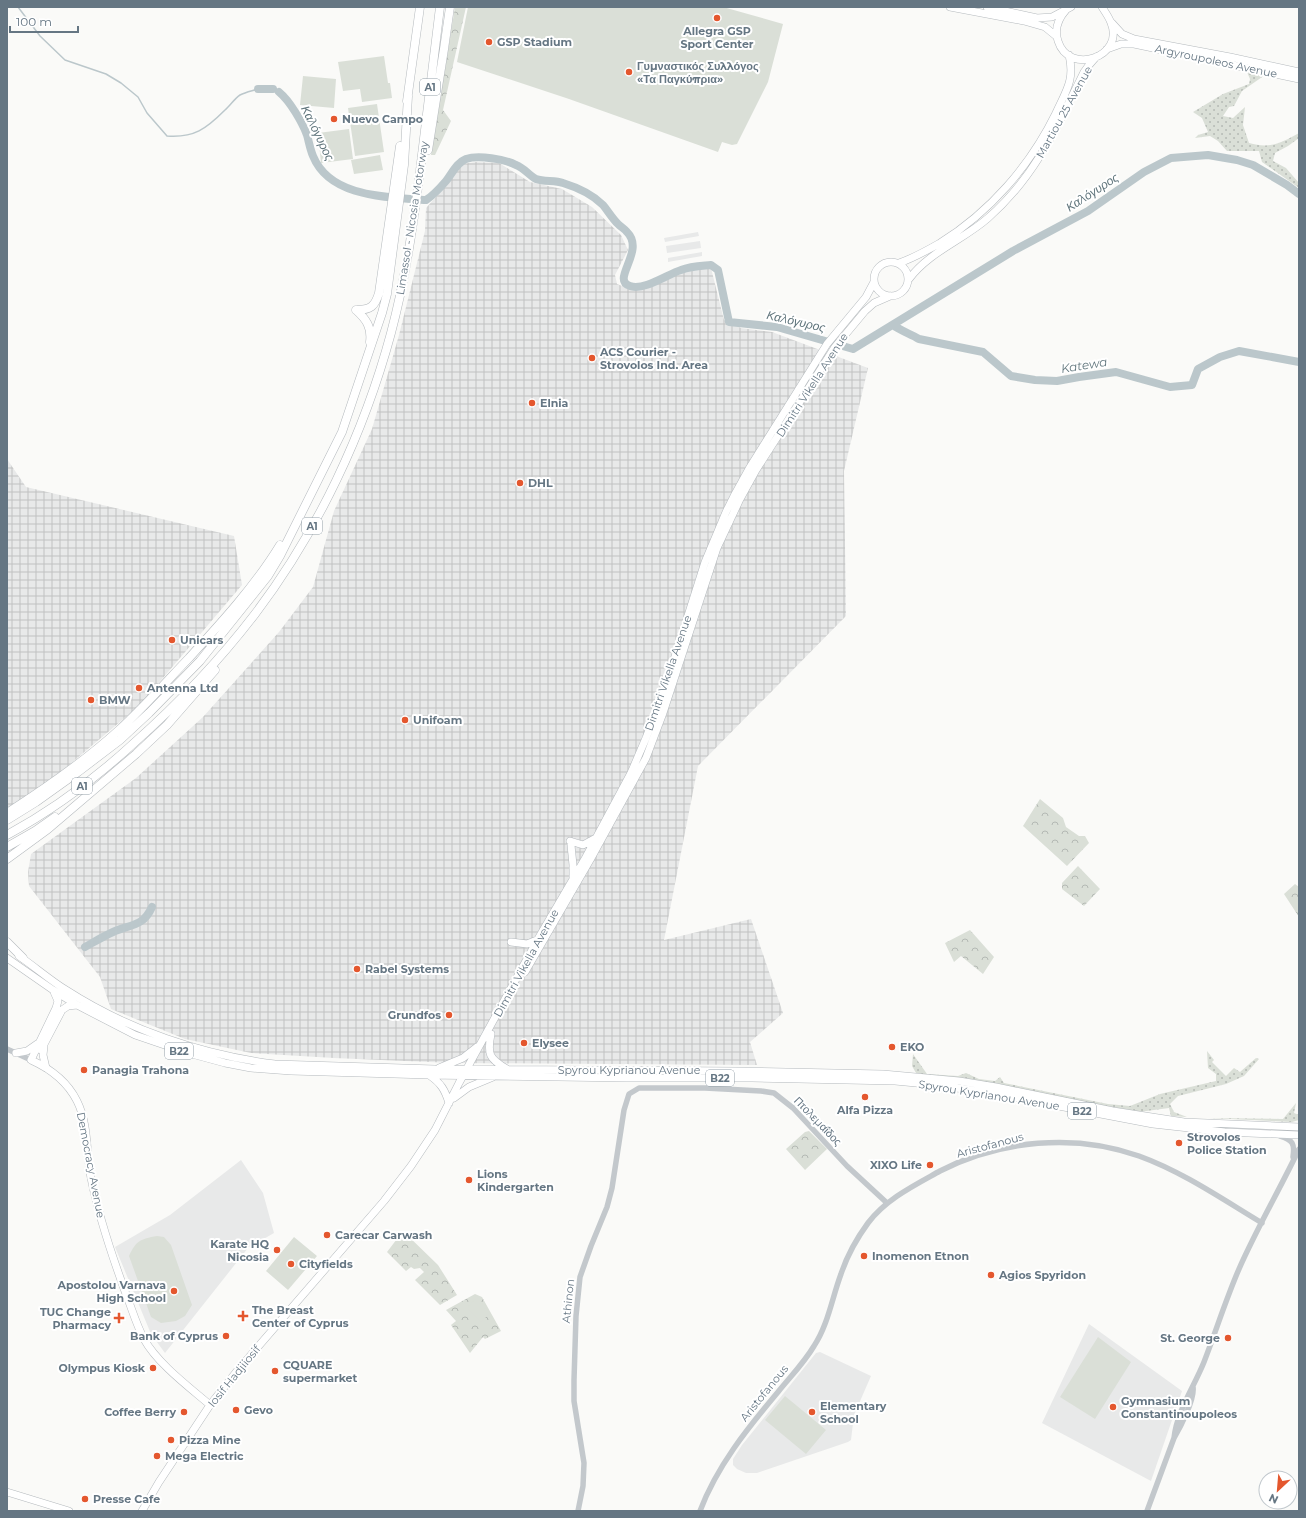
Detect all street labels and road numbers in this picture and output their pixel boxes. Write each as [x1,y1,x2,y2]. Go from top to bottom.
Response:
street label: Argyroupoleos Avenue [1154,41,1279,81]
street label: Martiou 25 Avenue [1033,63,1095,160]
road number: A1 [420,79,440,95]
street label: Limassol - Nicosia Motorway [393,140,431,296]
street label: Dimitri Vikella Avenue [773,330,851,440]
road number: A1 [302,518,322,534]
street label: Dimitri Vikella Avenue [642,613,695,733]
road number: A1 [72,778,92,794]
street label: Dimitri Vikella Avenue [490,906,562,1020]
road number: B22 [165,1043,193,1059]
street label: Spyrou Kyprianou Avenue [558,1063,701,1077]
road number: B22 [706,1070,734,1086]
street label: Spyrou Kyprianou Avenue [917,1077,1061,1113]
street label: Πτολεμαΐδος [791,1094,845,1148]
road number: B22 [1068,1103,1096,1119]
street label: Democracy Avenue [74,1111,108,1219]
street label: Aristofanous [955,1129,1026,1161]
street label: Athinon [559,1278,577,1324]
street label: Iosif Hadjiiosif [205,1341,264,1410]
street label: Aristofanous [737,1361,792,1424]

